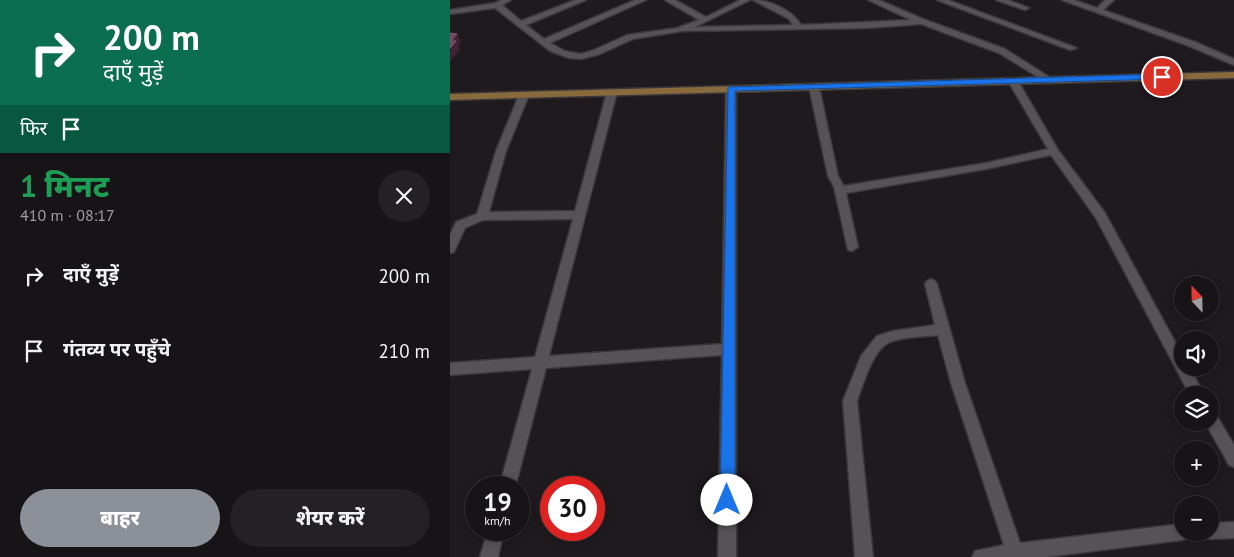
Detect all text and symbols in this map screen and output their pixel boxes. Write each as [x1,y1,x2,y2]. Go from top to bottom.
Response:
text: 200 m [103,14,200,60]
icon: right [20,20,85,85]
pin [1141,56,1183,98]
text: दाएँ मुड़ें [103,58,163,86]
icon: arrive [1148,63,1176,91]
icon: arrive [57,115,85,143]
text: फिर [20,116,47,140]
text: 1 मिनट [20,166,109,205]
button: close [378,170,430,222]
text: 410 m · 08:17 [20,205,115,225]
icon: right [20,262,48,290]
text: दाएँ मुड़ें [63,262,119,286]
text: 200 m [378,264,430,288]
north arrow [1174,276,1219,321]
map controls [1174,276,1219,541]
button: sound [1174,331,1219,376]
icon: arrive [20,337,48,365]
text: गंतव्य पर पहुँचे [63,337,170,361]
text: 210 m [378,339,430,363]
button: layers [1174,386,1219,431]
button: + [1174,441,1219,486]
position arrow [700,473,752,525]
speed limit sign: 30 [540,476,605,541]
text: 19 [483,486,512,518]
button: बाहर [20,489,220,547]
button: शेयर करें [230,489,430,547]
button: − [1174,496,1219,541]
text: km/h [484,513,511,528]

